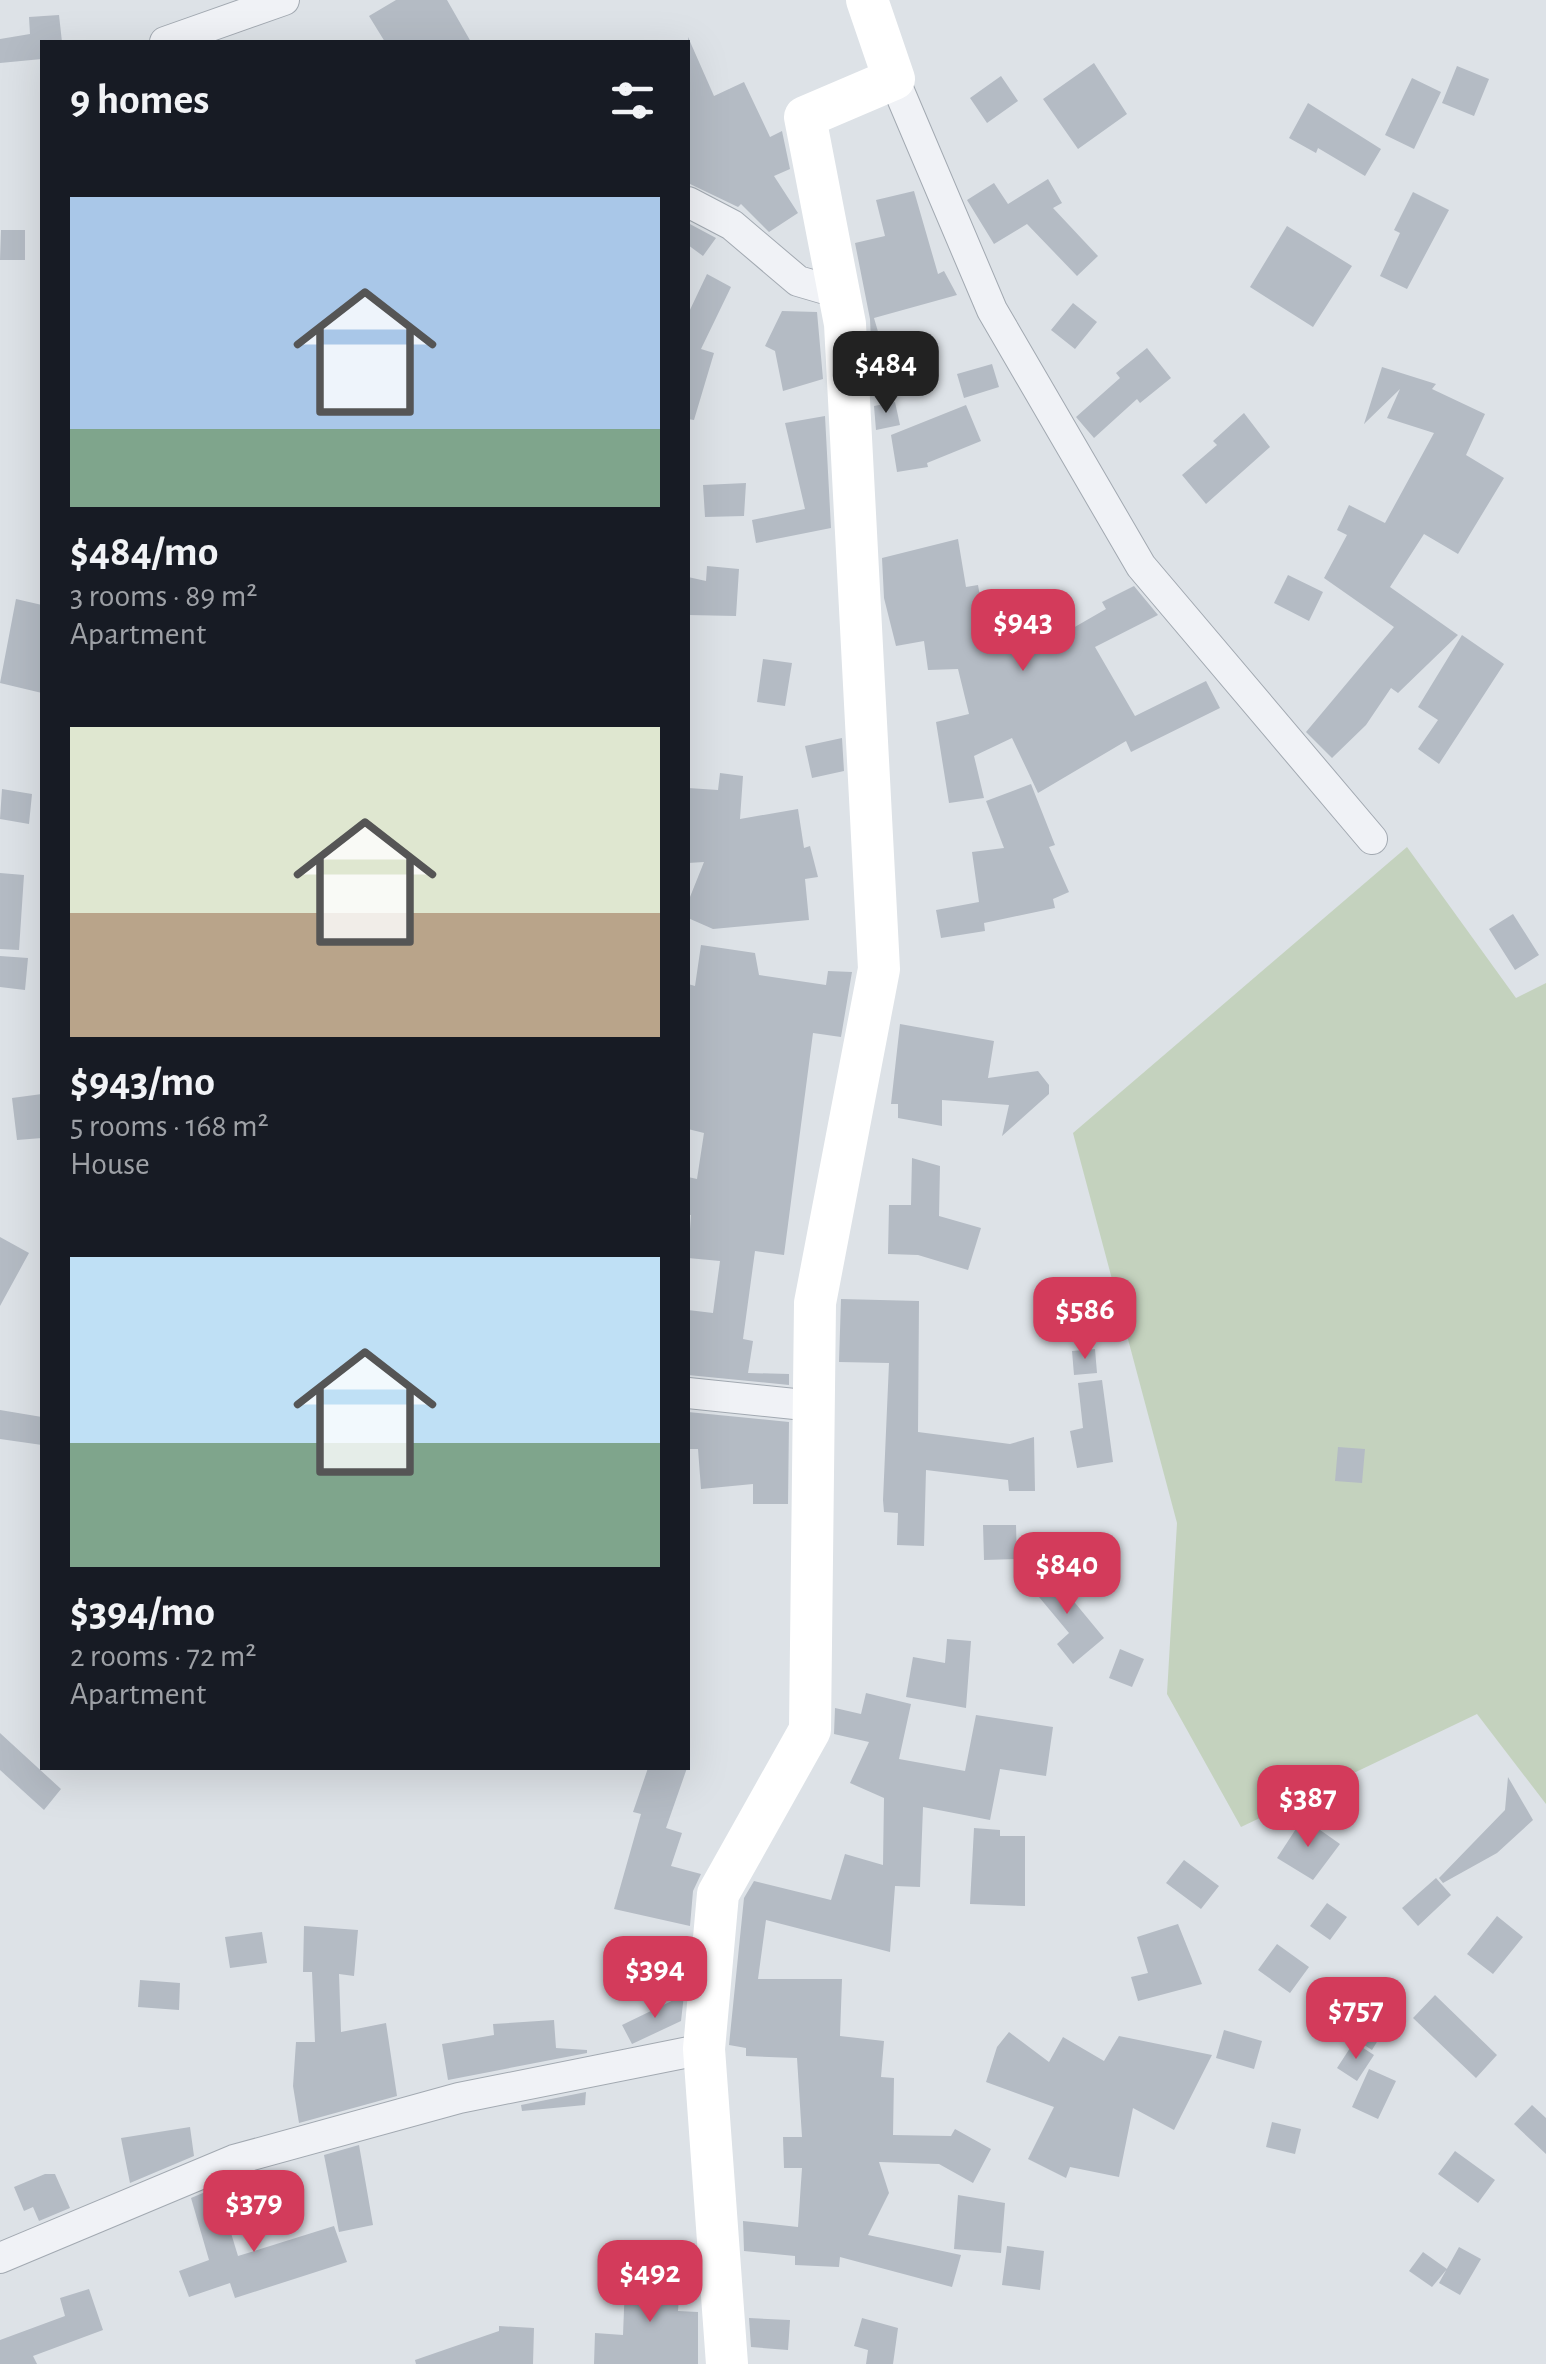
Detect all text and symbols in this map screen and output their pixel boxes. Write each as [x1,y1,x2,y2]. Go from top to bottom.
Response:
icon: filters [605,73,660,128]
text: 9 homes [70,79,209,121]
icon: home [275,262,455,442]
pin: $484 [827,331,945,416]
text: $484 [855,347,917,379]
text: $484/mo [70,531,218,573]
text: 3 rooms · 89 m² [70,580,257,612]
pin: $943 [964,589,1082,674]
text: $943 [993,605,1053,637]
text: Apartment [70,618,206,650]
icon: home [275,792,455,972]
text: $943/mo [70,1061,215,1103]
text: 5 rooms · 168 m² [70,1110,269,1142]
text: House [70,1148,150,1180]
pin: $586 [1026,1277,1144,1362]
text: $586 [1055,1293,1115,1325]
icon: home [275,1322,455,1502]
pin: $840 [1008,1532,1126,1617]
text: $840 [1036,1548,1098,1580]
text: $394/mo [70,1591,215,1633]
text: 2 rooms · 72 m² [70,1640,257,1672]
text: Apartment [70,1678,206,1710]
pin: $387 [1249,1765,1367,1850]
text: $387 [1279,1781,1337,1813]
pin: $394 [596,1936,714,2021]
text: $394 [625,1952,685,1984]
pin: $757 [1297,1977,1415,2062]
text: $757 [1328,1993,1384,2025]
pin: $379 [195,2170,313,2255]
text: $379 [225,2186,283,2218]
pin: $492 [591,2240,709,2325]
text: $492 [619,2256,681,2288]

